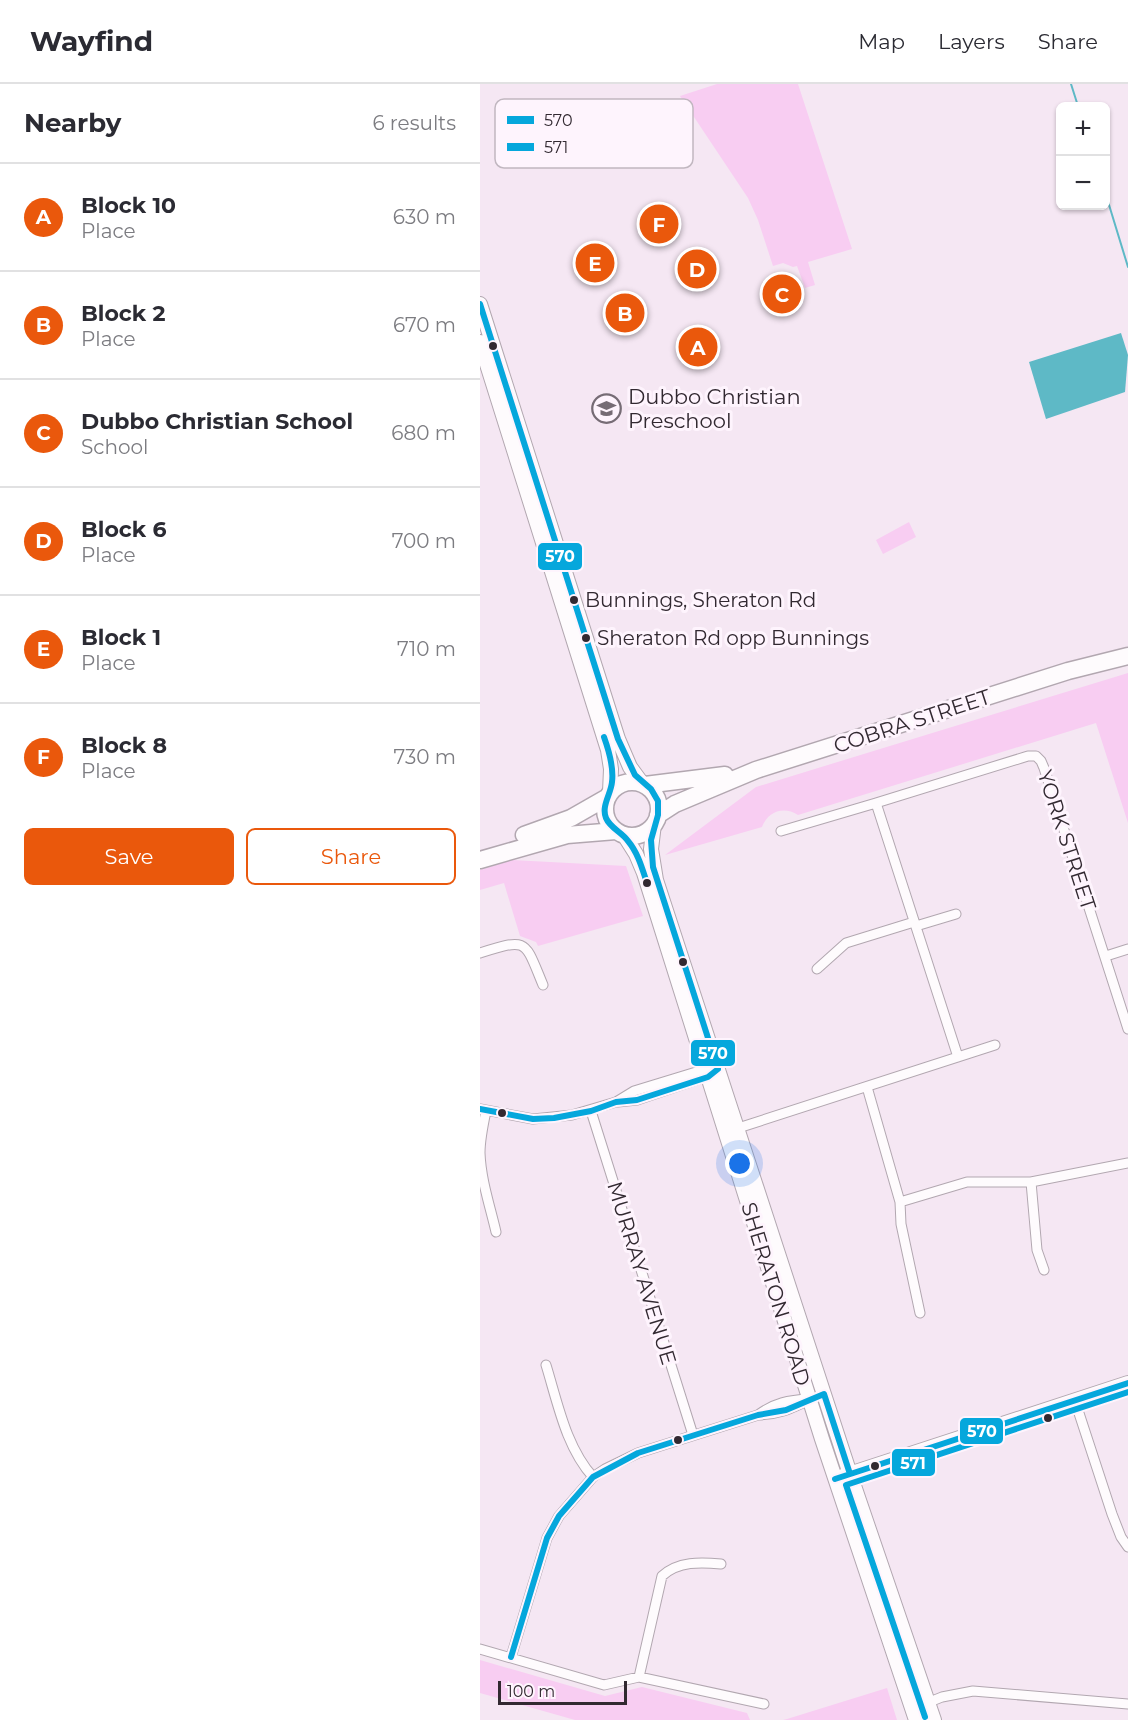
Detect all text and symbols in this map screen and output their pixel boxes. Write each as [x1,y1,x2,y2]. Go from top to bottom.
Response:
text: Wayfind [30,24,153,58]
text: Map [858,29,905,54]
text: Layers [938,29,1005,54]
text: Share [1038,29,1098,54]
legend [495,99,693,168]
map controls [1056,102,1110,210]
button: + [1056,102,1110,156]
text: Nearby [24,107,121,139]
text: 6 results [372,111,456,135]
text: 570 [544,111,573,130]
text: 571 [544,138,568,157]
button: − [1056,156,1110,210]
text: Block 10 [81,192,176,219]
pin: F [640,202,678,246]
text: A [36,205,51,229]
text: 630 m [393,205,456,229]
text: Place [81,219,136,243]
pin: E [576,240,614,285]
pin: D [678,246,716,291]
pin: C [762,272,802,316]
pin: B [606,290,644,336]
text: Block 2 [81,300,165,327]
text: B [36,313,51,337]
text: 670 m [393,313,456,337]
pin: A [678,324,718,370]
text: Place [81,327,136,351]
unlabelled marker [487,340,499,352]
place label: Dubbo Christian Preschool [628,384,801,433]
school or university icon: Dubbo Christian Preschool [591,392,623,424]
text: Dubbo Christian School [81,408,353,435]
text: C [36,421,51,445]
text: 680 m [391,421,456,445]
text: School [81,435,148,459]
text: Block 6 [81,516,166,543]
text: D [35,529,52,553]
text: 700 m [392,529,456,553]
line badge: 570 [537,542,583,571]
text: Place [81,543,136,567]
text: 570 [545,547,575,566]
place label: Bunnings, Sheraton Rd [585,588,816,612]
marker: Bunnings, Sheraton Rd [568,594,580,606]
text: Block 1 [81,624,161,651]
place label: Sheraton Rd opp Bunnings [597,626,869,650]
marker: Sheraton Rd opp Bunnings [580,632,592,644]
text: E [37,637,50,661]
text: 710 m [397,637,456,661]
text: Place [81,651,136,675]
street label: COBRA STREET [830,684,994,758]
text: Block 8 [81,732,167,759]
text: F [37,745,50,769]
text: 730 m [393,745,456,769]
text: Place [81,759,136,783]
street label: YORK STREET [1033,767,1101,913]
button: Save [24,828,234,885]
button: Share [246,828,456,885]
unlabelled marker [641,877,653,889]
unlabelled marker [677,956,689,968]
line badge: 570 [690,1039,736,1067]
text: 570 [698,1044,728,1063]
unlabelled marker [496,1107,508,1119]
your location [725,1149,754,1178]
street label: MURRAY AVENUE [602,1178,682,1368]
street label: SHERATON ROAD [736,1199,816,1389]
unlabelled marker [1042,1412,1054,1424]
line badge: 570 [959,1417,1004,1445]
text: 570 [967,1422,997,1441]
unlabelled marker [672,1434,684,1446]
line badge: 571 [891,1448,936,1477]
text: 571 [900,1454,926,1473]
unlabelled marker [869,1460,881,1472]
scale bar [498,1678,627,1706]
text: 100 m [507,1682,555,1701]

